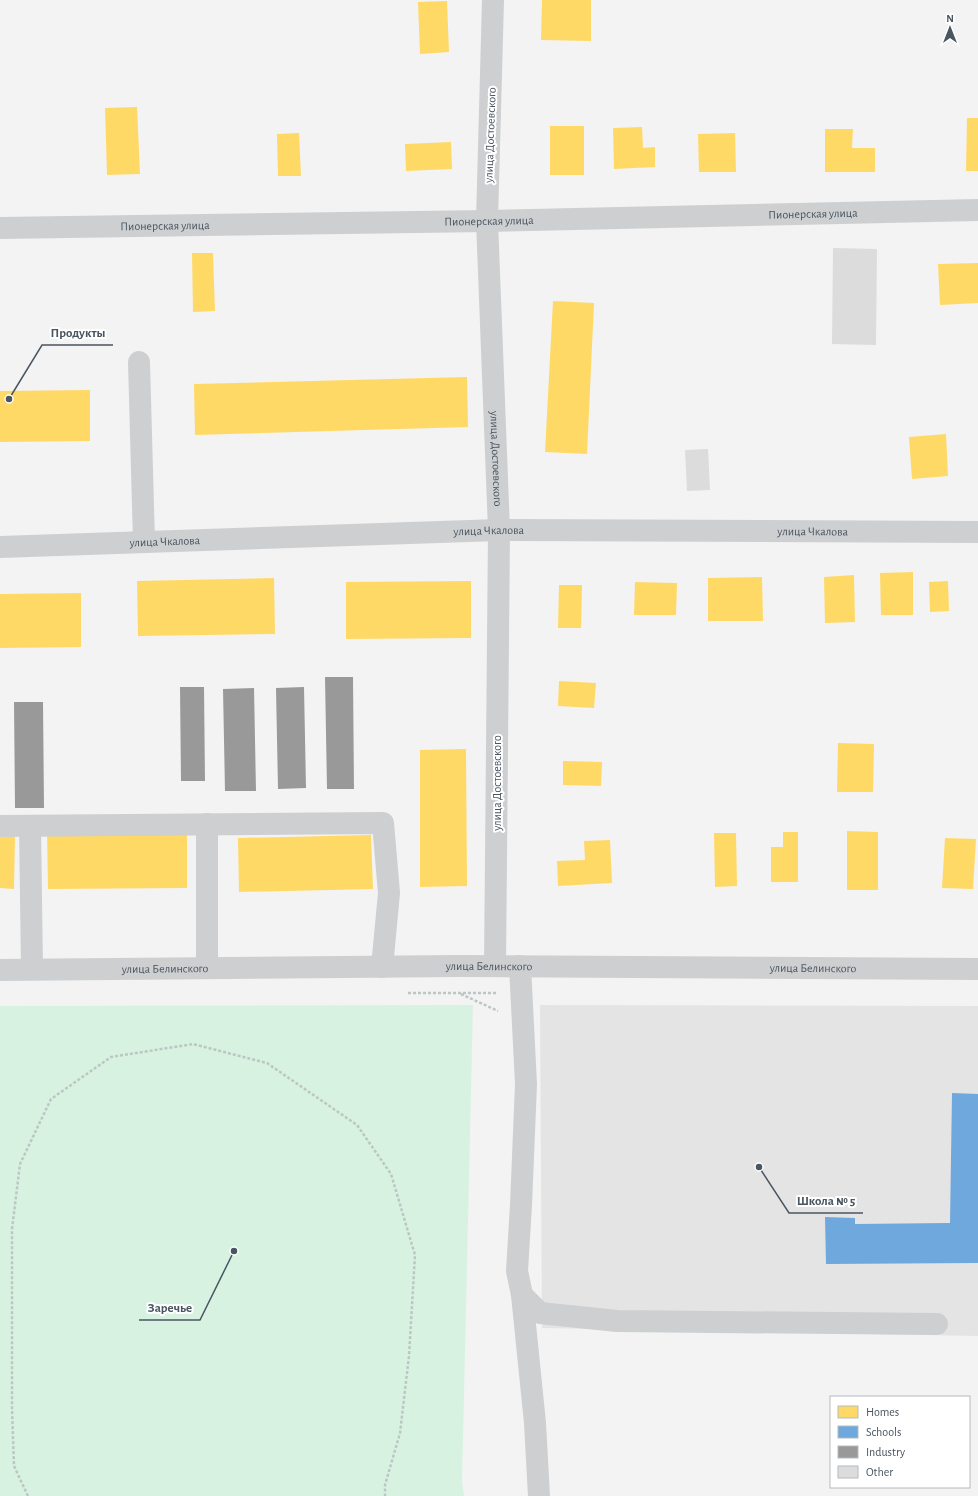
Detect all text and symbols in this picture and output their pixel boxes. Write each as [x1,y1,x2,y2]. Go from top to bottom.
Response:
north arrow [930,8,970,48]
text: N [946,13,954,24]
street label: улица Достоевского [482,87,499,184]
street label: Пионерская улица [768,207,858,221]
street label: Пионерская улица [444,214,534,228]
street label: Пионерская улица [120,219,210,232]
callout: Продукты [42,320,113,345]
text: Продукты [51,327,106,340]
street label: улица Достоевского [487,410,504,507]
street label: улица Чкалова [452,524,525,539]
street label: улица Чкалова [776,525,849,538]
street label: улица Чкалова [128,534,201,550]
street label: улица Достоевского [491,735,504,832]
street label: улица Белинского [445,960,533,973]
street label: улица Белинского [121,962,209,976]
street label: улица Белинского [769,962,857,975]
callout: Школа № 5 [789,1188,863,1213]
text: Школа № 5 [797,1195,856,1208]
callout: Заречье [139,1295,200,1320]
text: Заречье [148,1302,192,1315]
legend [830,1396,970,1488]
text: Homes [866,1406,899,1418]
text: Schools [866,1426,901,1438]
text: Industry [866,1446,905,1459]
text: Other [866,1466,893,1478]

